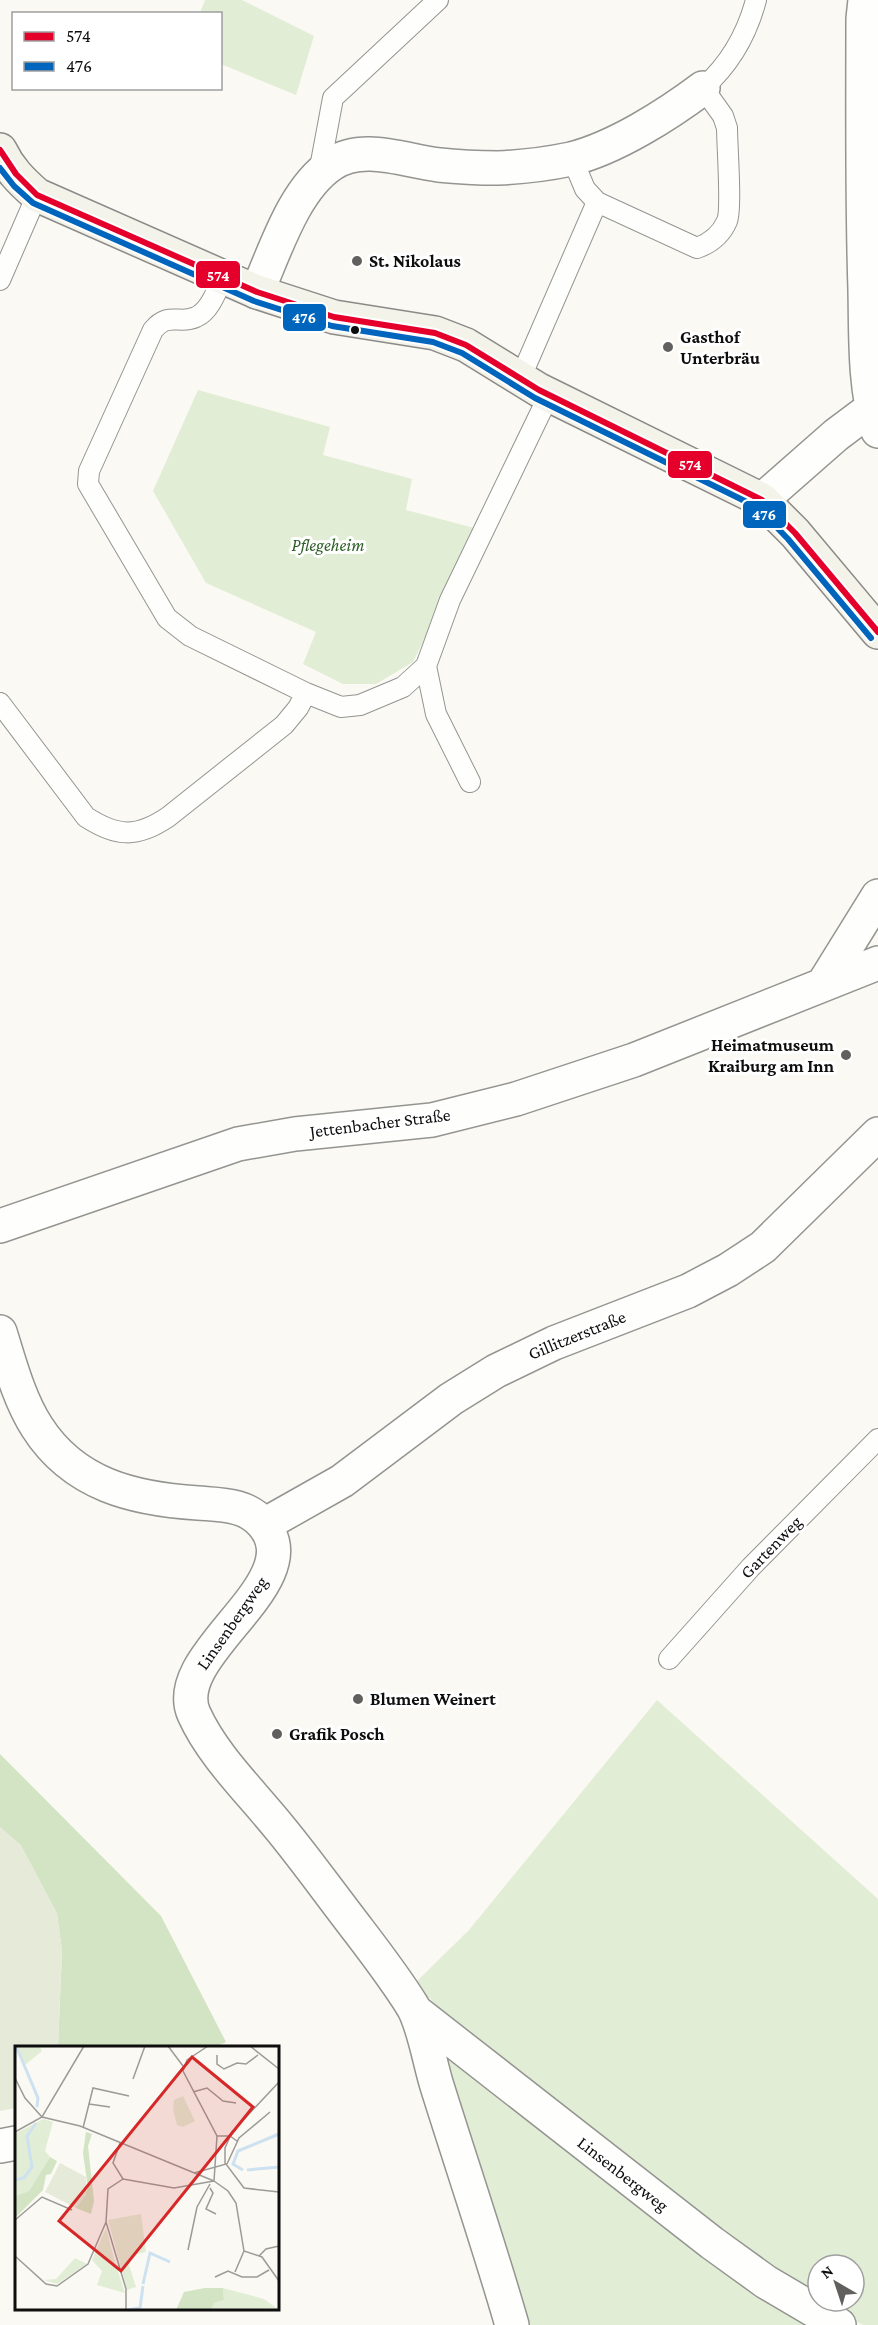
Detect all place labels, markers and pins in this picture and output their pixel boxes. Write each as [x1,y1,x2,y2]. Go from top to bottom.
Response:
place label: St. Nikolaus [369,251,461,271]
marker: St. Nikolaus [350,254,364,268]
unlabelled marker [349,324,361,336]
place label: Gasthof Unterbräu [680,327,761,368]
marker: Gasthof Unterbräu [661,340,675,354]
place label: Heimatmuseum Kraiburg am Inn [708,1035,835,1076]
marker: Heimatmuseum Kraiburg am Inn [839,1048,853,1062]
place label: Blumen Weinert [370,1689,496,1709]
marker: Blumen Weinert [351,1692,365,1706]
place label: Grafik Posch [289,1724,385,1744]
marker: Grafik Posch [270,1727,284,1741]

